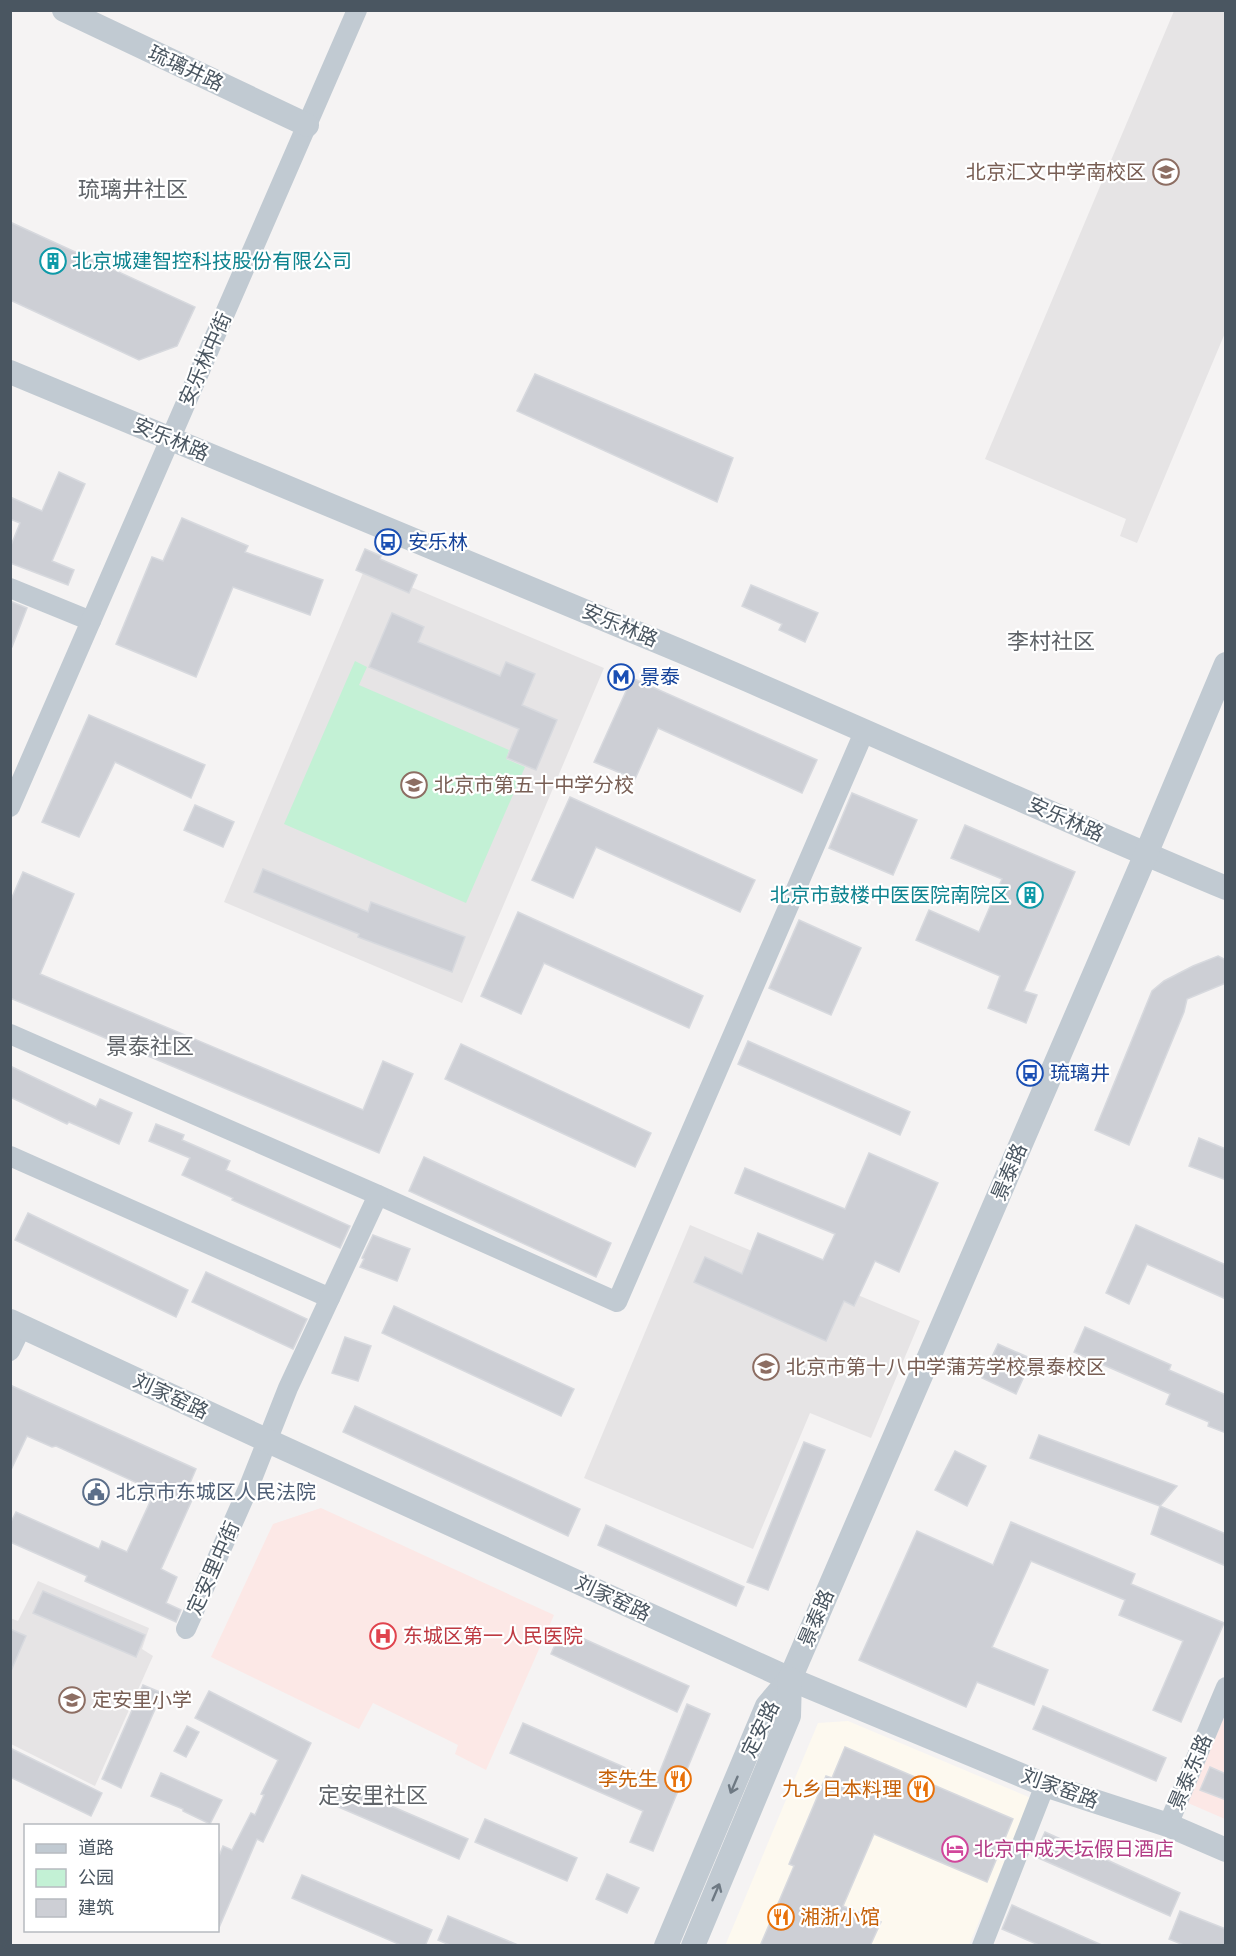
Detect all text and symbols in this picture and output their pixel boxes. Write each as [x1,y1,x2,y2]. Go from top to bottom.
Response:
street label: 琉璃井路 [145,40,227,96]
school or university icon: 北京汇文中学南校区 [1151,157,1181,187]
place label: 北京汇文中学南校区 [966,160,1146,184]
district label: 琉璃井社区 [78,176,188,203]
building icon: 北京城建智控科技股份有限公司 [38,246,68,276]
place label: 北京城建智控科技股份有限公司 [72,249,352,273]
street label: 安乐林中街 [174,308,236,410]
street label: 安乐林路 [129,412,213,466]
bus stop icon: 安乐林 [373,527,403,557]
place label: 安乐林 [408,530,468,554]
street label: 安乐林路 [578,598,662,652]
district label: 李村社区 [1007,628,1095,655]
metro station icon: 景泰 [606,662,636,692]
place label: 景泰 [640,665,680,689]
school or university icon: 北京市第五十中学分校 [399,770,429,800]
place label: 北京市第五十中学分校 [434,773,634,797]
street label: 安乐林路 [1025,792,1107,846]
building icon: 北京市鼓楼中医医院南院区 [1015,880,1045,910]
place label: 北京市鼓楼中医医院南院区 [770,883,1010,907]
district label: 景泰社区 [106,1033,194,1060]
bus stop icon: 琉璃井 [1015,1058,1045,1088]
place label: 琉璃井 [1050,1061,1110,1085]
street label: 景泰路 [986,1140,1032,1204]
school or university icon: 北京市第十八中学蒲芳学校景泰校区 [751,1352,781,1382]
place label: 北京市第十八中学蒲芳学校景泰校区 [786,1355,1106,1379]
street label: 刘家窑路 [130,1368,212,1424]
public building icon: 北京市东城区人民法院 [81,1477,111,1507]
place label: 北京市东城区人民法院 [116,1480,316,1504]
street label: 定安里中街 [182,1517,244,1619]
street label: 刘家窑路 [572,1570,654,1626]
street label: 景泰路 [793,1586,839,1650]
hospital icon: 东城区第一人民医院 [368,1621,398,1651]
place label: 东城区第一人民医院 [403,1624,583,1648]
school or university icon: 定安里小学 [57,1685,87,1715]
place label: 定安里小学 [92,1688,192,1712]
street label: 定安路 [736,1697,784,1761]
street label: 景泰东路 [1163,1730,1217,1814]
street label: 刘家窑路 [1018,1763,1102,1813]
restaurant icon: 李先生 [663,1764,693,1794]
place label: 李先生 [598,1767,658,1791]
restaurant icon: 九乡日本料理 [906,1774,936,1804]
one-way arrow [727,1776,739,1794]
place label: 九乡日本料理 [782,1777,902,1801]
district label: 定安里社区 [318,1782,428,1809]
legend [24,1824,219,1932]
hotel icon: 北京中成天坛假日酒店 [940,1834,970,1864]
text: 道路 [78,1837,114,1859]
place label: 北京中成天坛假日酒店 [974,1837,1174,1861]
text: 公园 [78,1867,114,1889]
one-way arrow [711,1883,722,1901]
text: 建筑 [78,1897,114,1919]
restaurant icon: 湘浙小馆 [766,1902,796,1932]
place label: 湘浙小馆 [800,1905,880,1929]

